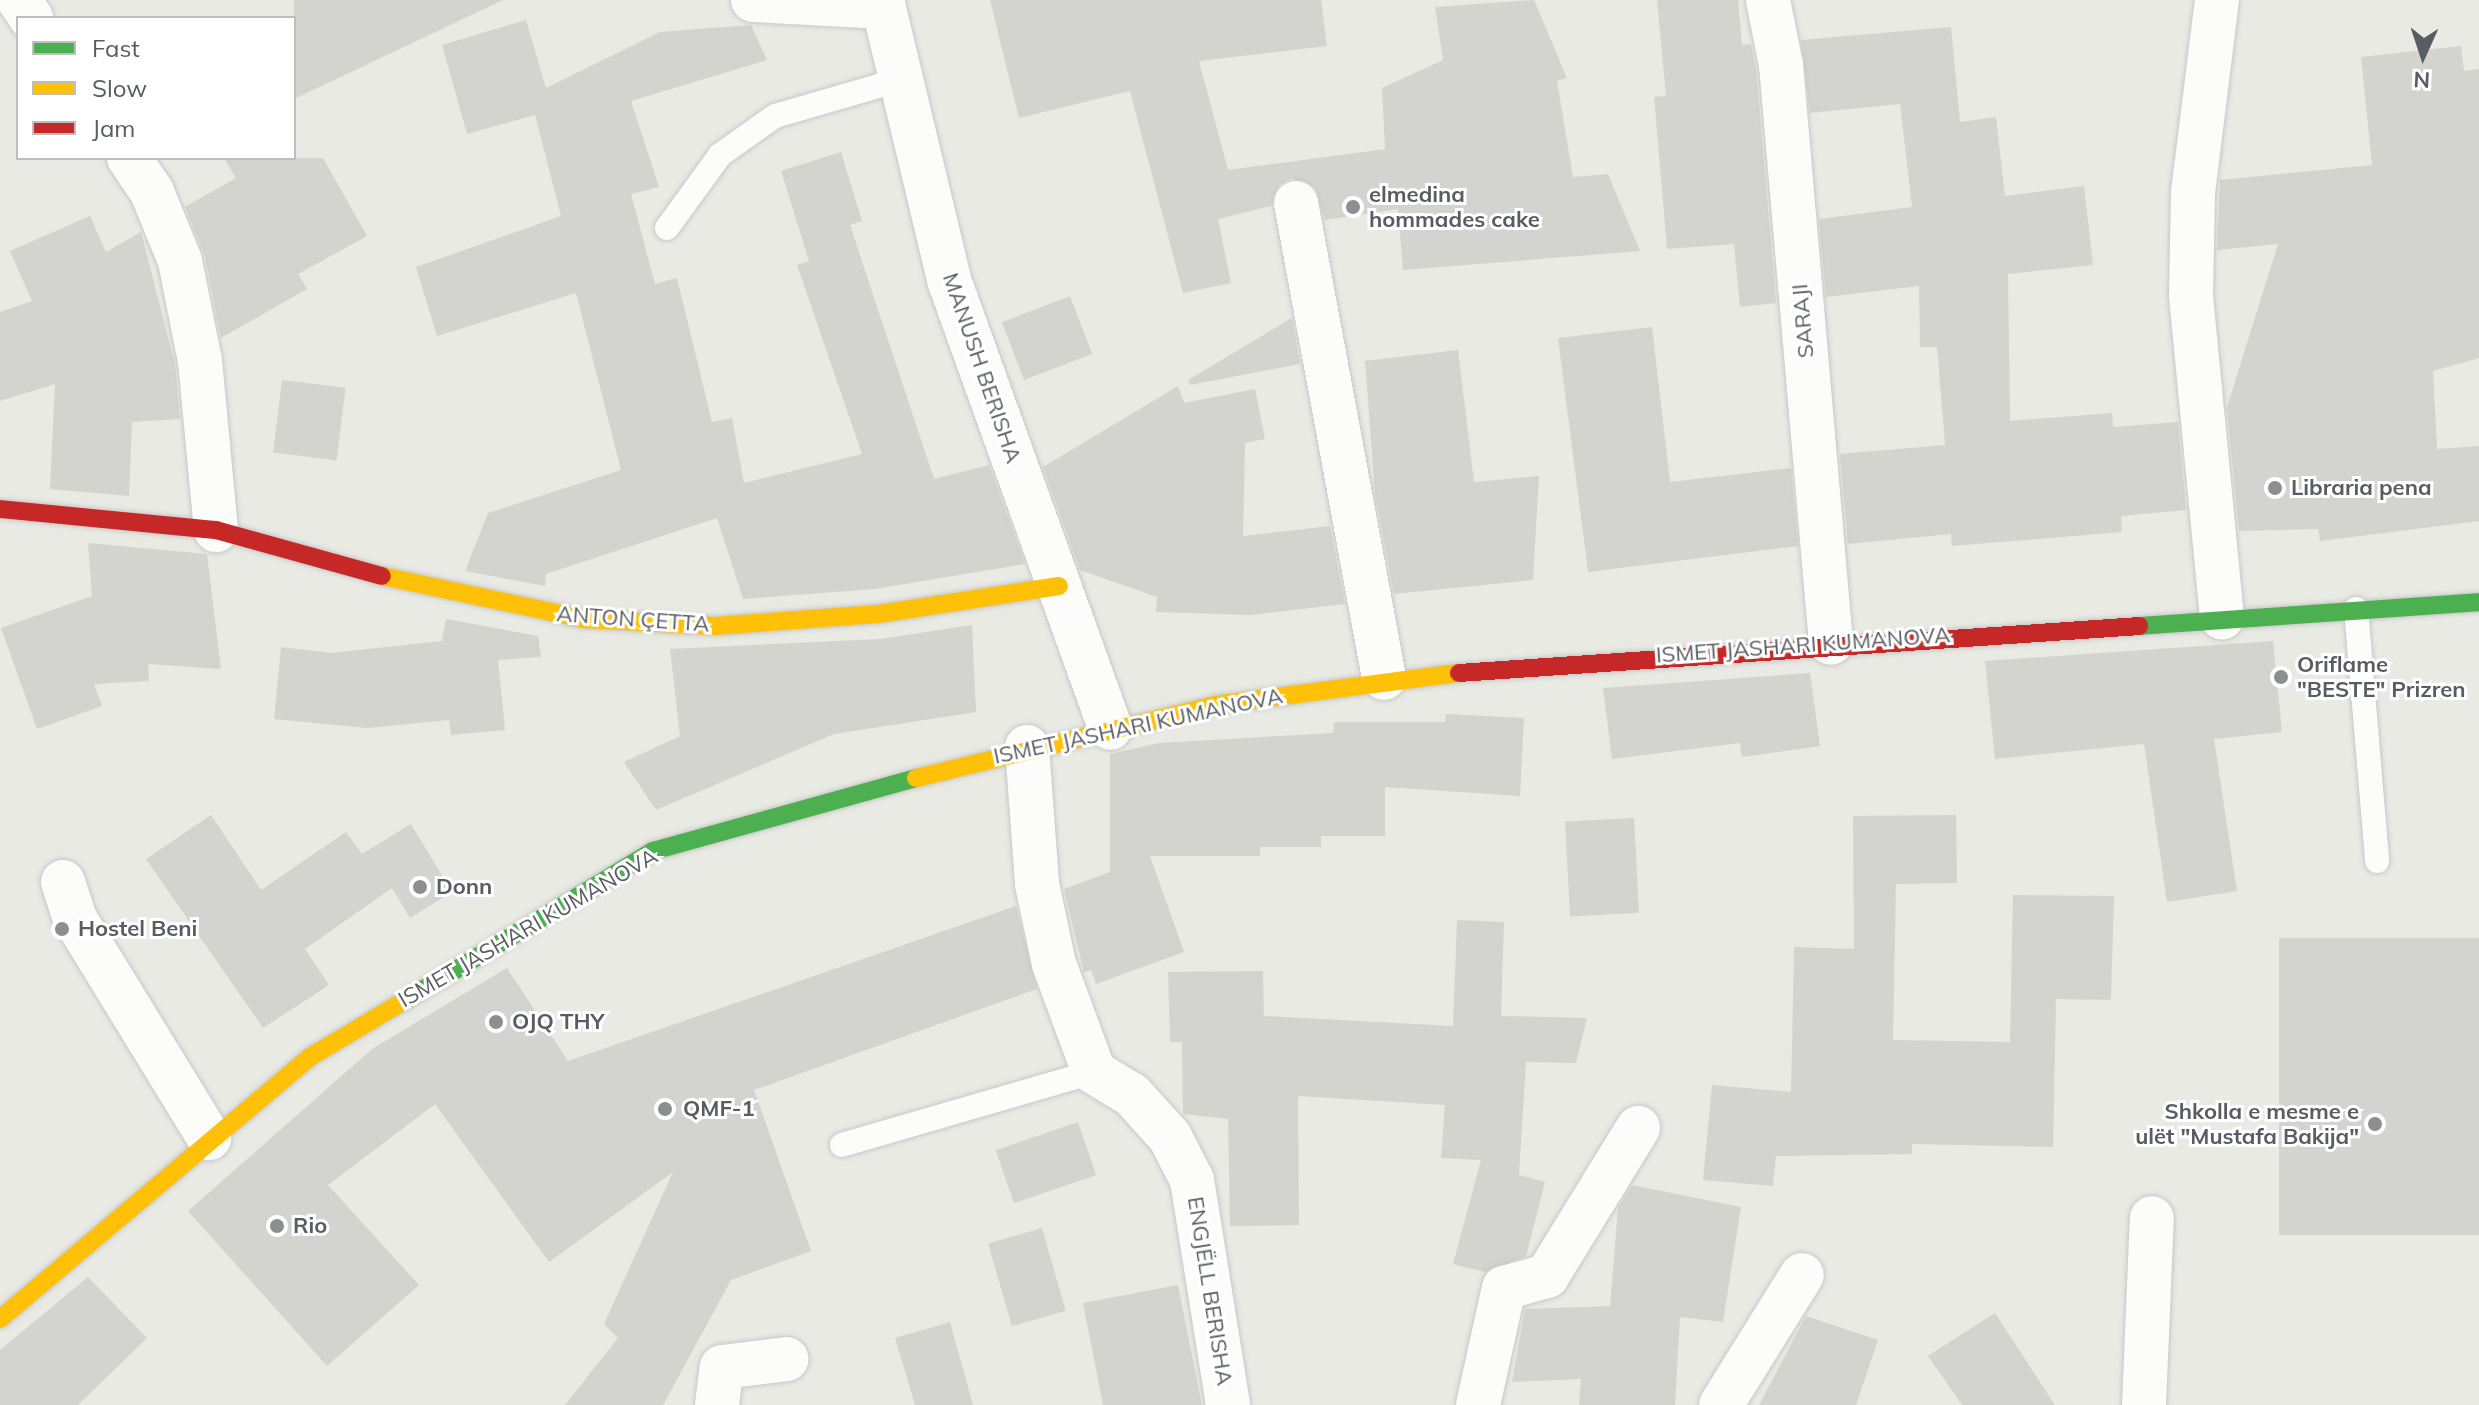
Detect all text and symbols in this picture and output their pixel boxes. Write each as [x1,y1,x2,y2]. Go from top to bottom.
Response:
legend [16,16,296,160]
north arrow [2383,16,2463,96]
text: Fast [92,33,140,63]
text: N [2413,66,2431,94]
text: Slow [92,73,147,103]
text: Jam [92,113,135,143]
place label: elmedina hommades cake [1369,181,1540,232]
marker: elmedina hommades cake [1344,198,1362,216]
street label: MANUSH BERISHA [937,269,1027,467]
street label: SARAJI [1787,283,1819,359]
place label: Libraria pena [2291,475,2432,501]
marker: Libraria pena [2266,479,2284,497]
street label: ANTON ÇETTA [556,600,710,638]
street label: ISMET JASHARI KUMANOVA [1655,622,1951,668]
place label: Oriflame "BESTE" Prizren [2297,651,2466,702]
marker: Oriflame "BESTE" Prizren [2272,668,2290,686]
street label: ISMET JASHARI KUMANOVA [991,682,1285,770]
street label: ISMET JASHARI KUMANOVA [394,843,662,1013]
place label: Donn [436,874,492,900]
marker: Donn [411,878,429,896]
place label: Hostel Beni [78,916,197,942]
marker: Hostel Beni [53,920,71,938]
place label: OJQ THY [512,1009,604,1035]
marker: OJQ THY [487,1013,505,1031]
place label: QMF-1 [683,1096,755,1122]
marker: QMF-1 [654,1098,676,1120]
place label: Shkolla e mesme e ulët "Mustafa Bakija" [2135,1098,2359,1150]
marker: Shkolla e mesme e ulët "Mustafa Bakija" [2366,1115,2384,1133]
street label: ENGJËLL BERISHA [1182,1195,1238,1387]
place label: Rio [293,1213,327,1239]
marker: Rio [268,1217,286,1235]

